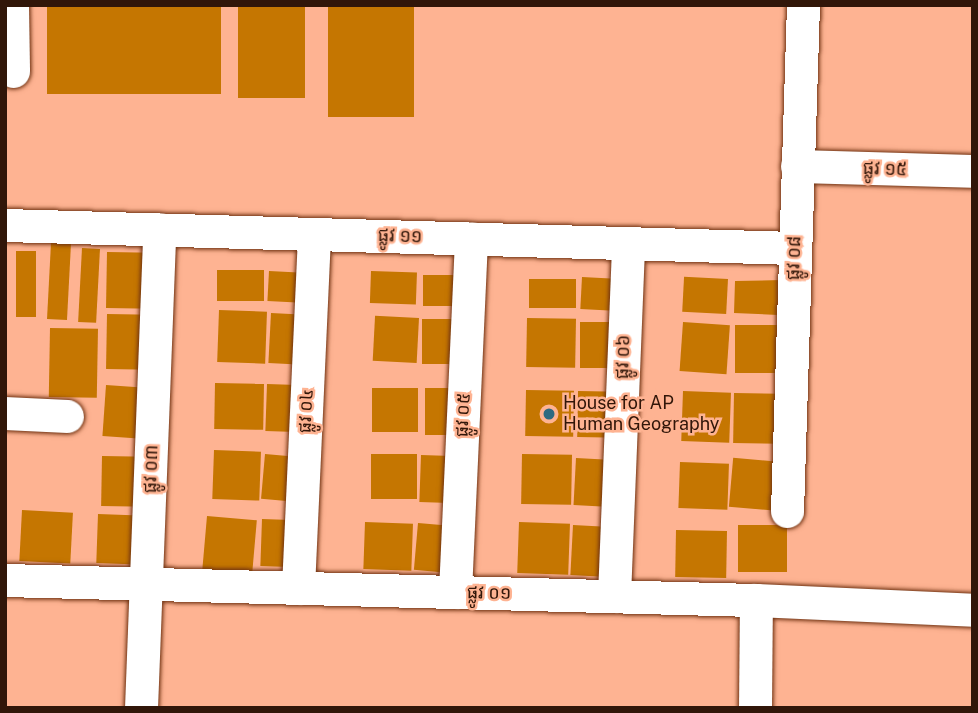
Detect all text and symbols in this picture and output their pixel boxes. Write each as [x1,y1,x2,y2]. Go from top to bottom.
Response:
street label: ផ្លូវ ១៥ [862,157,908,181]
street label: ផ្លូវ ១១ [377,224,423,248]
street label: ផ្លូវ ០៨ [782,235,806,281]
street label: ផ្លូវ ០៦ [611,334,635,380]
street label: ផ្លូវ ០៤ [294,388,318,434]
street label: ផ្លូវ ០៥ [451,392,475,438]
place label: House for AP Human Geography [563,393,719,436]
marker: House for AP Human Geography [541,406,557,422]
street label: ផ្លូវ ០៣ [139,444,163,494]
street label: ផ្លូវ ០១ [467,582,511,604]

